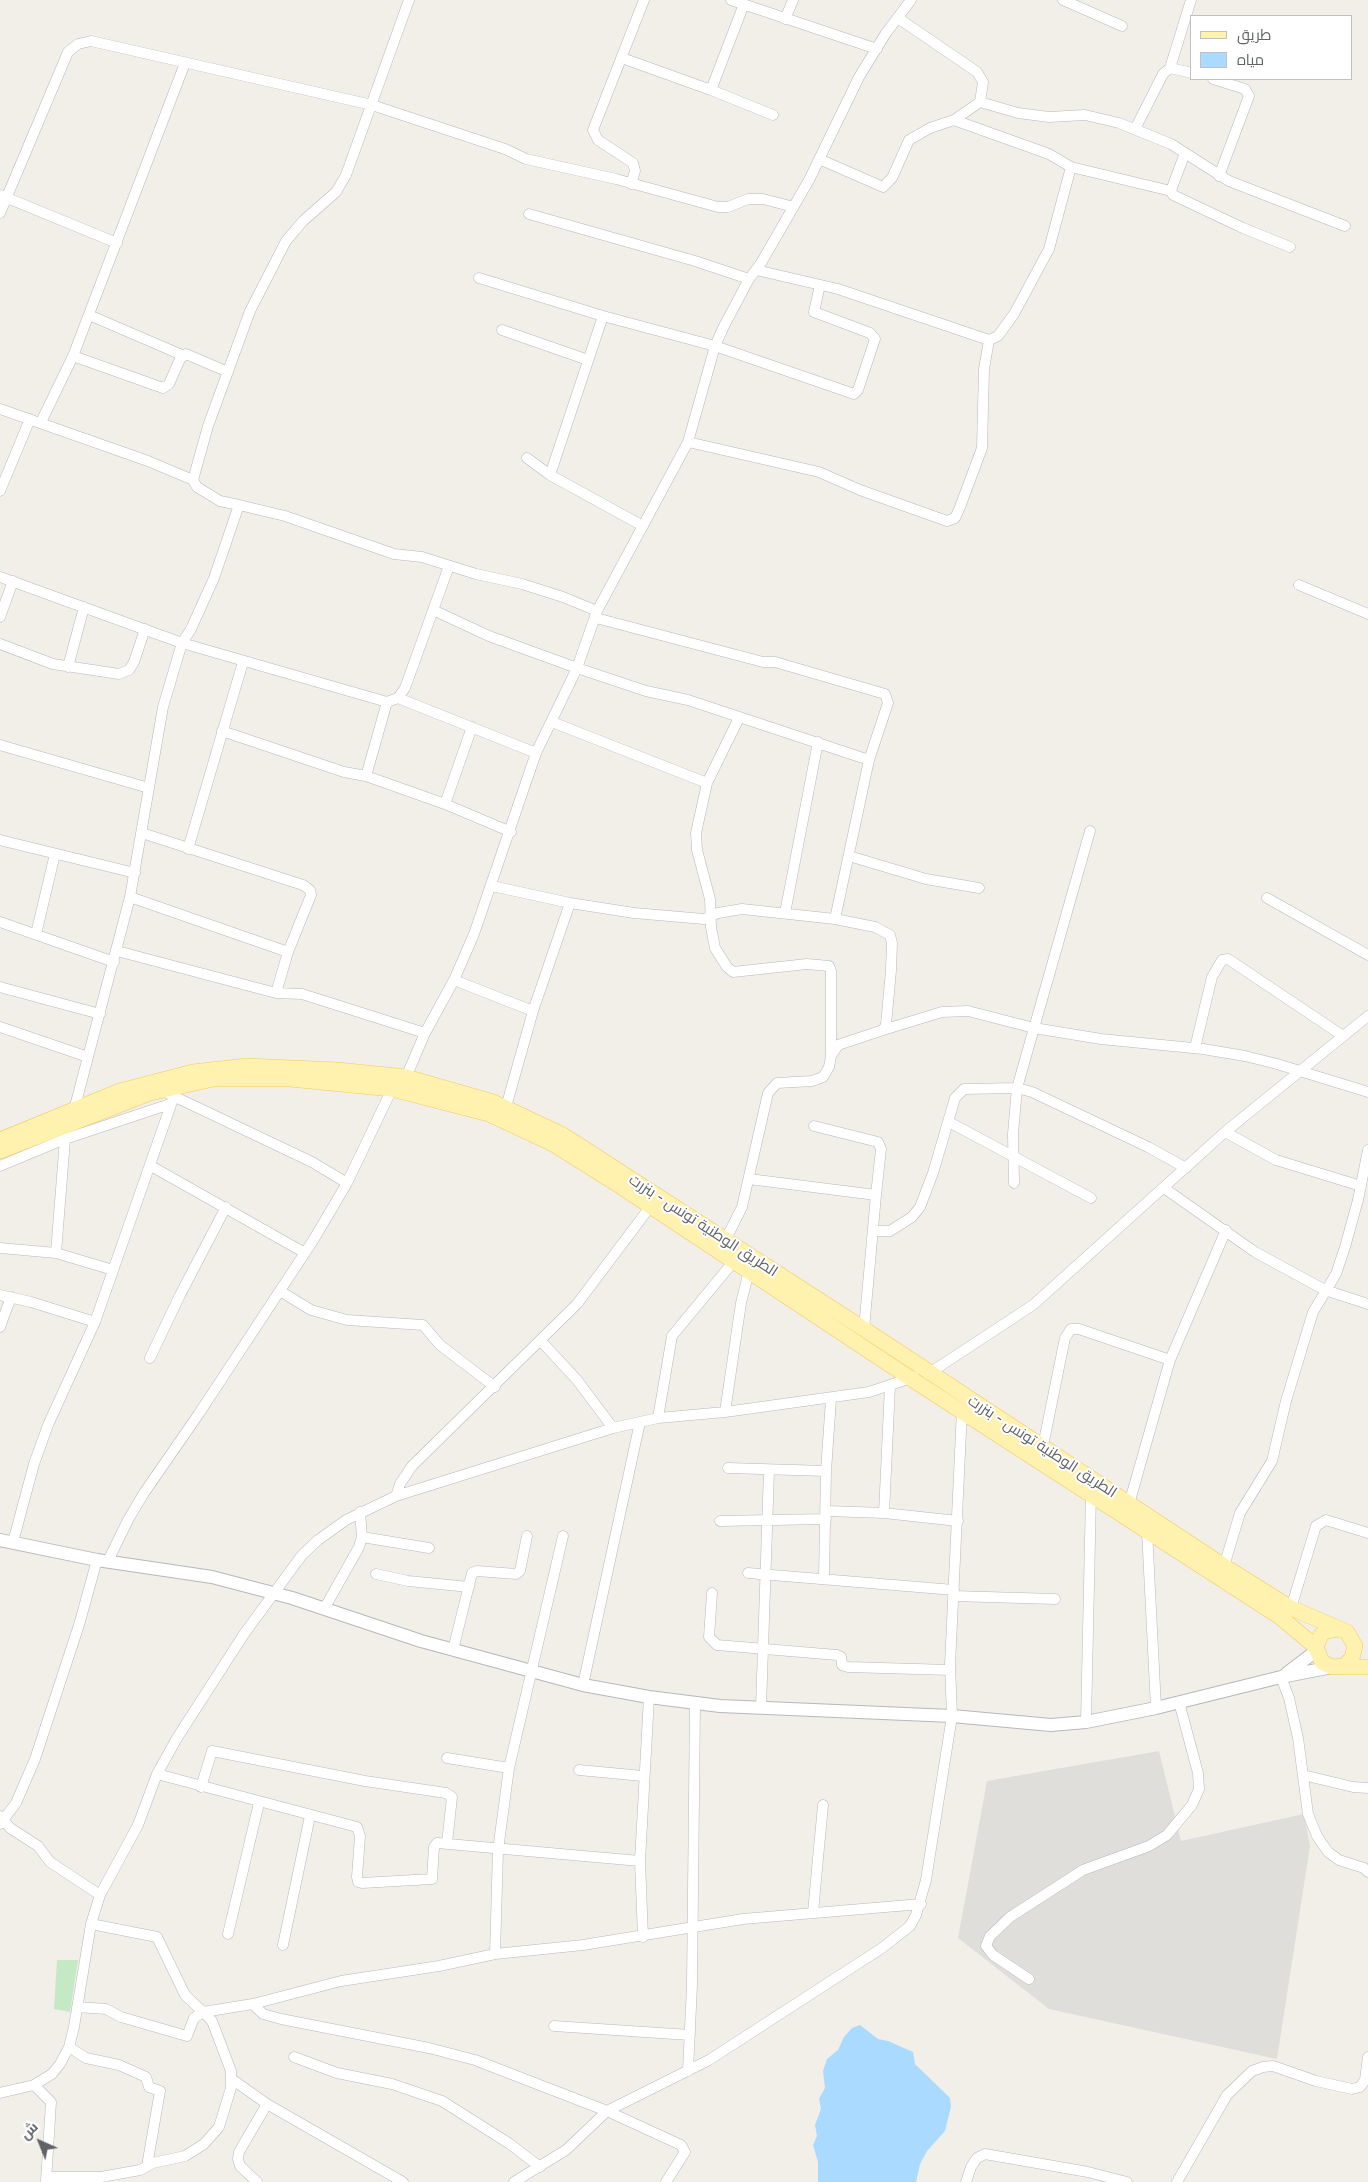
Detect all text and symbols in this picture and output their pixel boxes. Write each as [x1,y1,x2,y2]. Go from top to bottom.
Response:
legend [1190,15,1353,80]
text: طريق [1237,26,1271,44]
text: مياه [1237,51,1264,69]
street label: الطريق الوطنية تونس - بنزرت [625,1171,781,1281]
street label: الطريق الوطنية تونس - بنزرت [964,1392,1120,1502]
north arrow [15,2117,65,2167]
text: ش [17,2118,42,2143]

